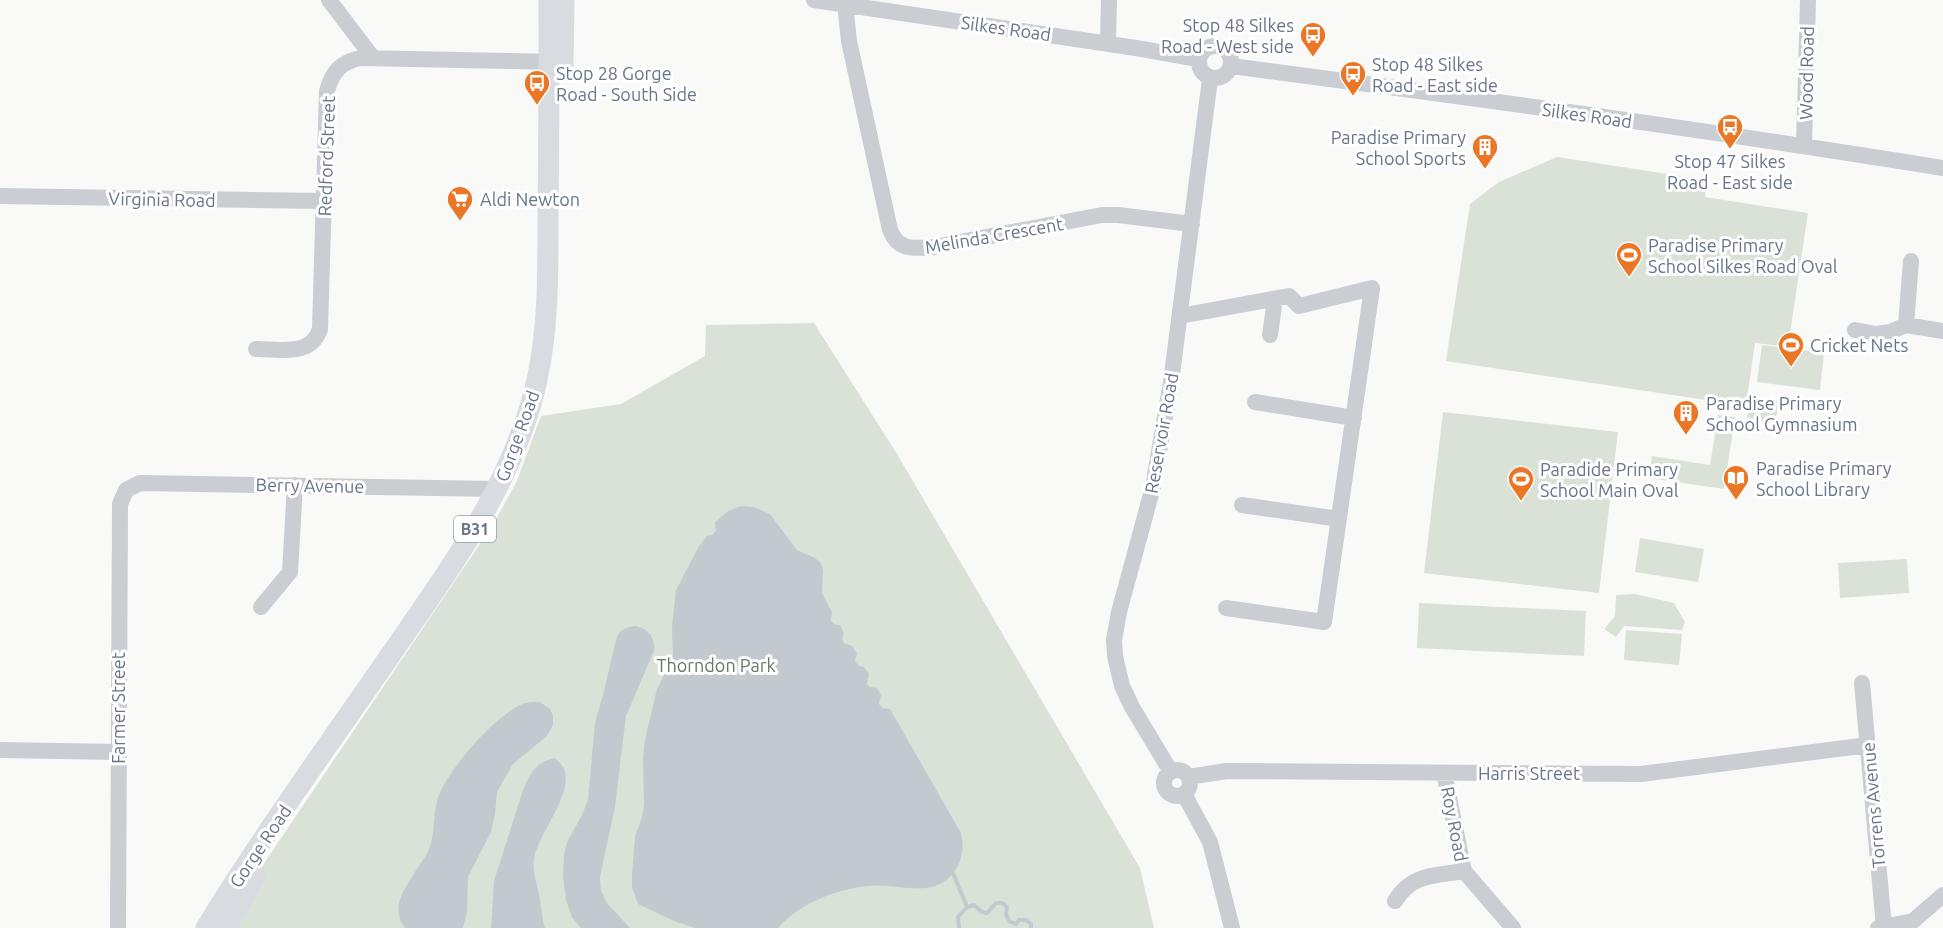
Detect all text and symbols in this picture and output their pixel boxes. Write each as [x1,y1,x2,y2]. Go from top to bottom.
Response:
street label: Silkes Road [960,12,1052,44]
place label: Stop 48 Silkes Road - West side [1161,15,1294,56]
bus stop icon: Stop 48 Silkes Road - West side [1298,20,1328,58]
street label: Wood Road [1795,26,1817,120]
place label: Stop 48 Silkes Road - East side [1372,54,1498,95]
bus stop icon: Stop 48 Silkes Road - East side [1338,59,1368,97]
place label: Stop 28 Gorge Road - South Side [556,63,697,104]
bus stop icon: Stop 28 Gorge Road - South Side [522,68,552,106]
street label: Redford Street [314,95,338,217]
street label: Silkes Road [1541,99,1633,131]
bus stop icon: Stop 47 Silkes Road - East side [1715,112,1745,150]
place label: Paradise Primary School Sports [1331,127,1466,168]
building icon: Paradise Primary School Sports [1470,132,1500,170]
place label: Stop 47 Silkes Road - East side [1667,151,1793,192]
supermarket icon: Aldi Newton [445,184,475,222]
street label: Virginia Road [108,188,216,210]
place label: Aldi Newton [480,189,580,209]
street label: Melinda Crescent [923,213,1065,257]
place label: Paradise Primary School Silkes Road Oval [1648,235,1838,276]
sports icon: Paradise Primary School Silkes Road Oval [1614,240,1644,278]
sports icon: Cricket Nets [1776,330,1806,368]
place label: Cricket Nets [1810,335,1908,355]
street label: Reservoir Road [1141,371,1181,495]
street label: Gorge Road [491,388,543,484]
place label: Paradise Primary School Gymnasium [1706,393,1858,434]
building icon: Paradise Primary School Gymnasium [1671,398,1701,436]
place label: Paradise Primary School Library [1756,458,1892,499]
place label: Paradide Primary School Main Oval [1540,459,1679,500]
library icon: Paradise Primary School Library [1721,463,1751,501]
sports icon: Paradide Primary School Main Oval [1506,464,1536,502]
street label: Berry Avenue [255,474,365,496]
road number: B31 [454,516,496,542]
street label: Farmer Street [108,652,128,764]
park label: Thorndon Park [656,655,776,675]
street label: Torrens Avenue [1858,741,1888,869]
street label: Harris Street [1478,763,1580,783]
street label: Roy Road [1438,785,1472,863]
street label: Gorge Road [225,801,295,891]

